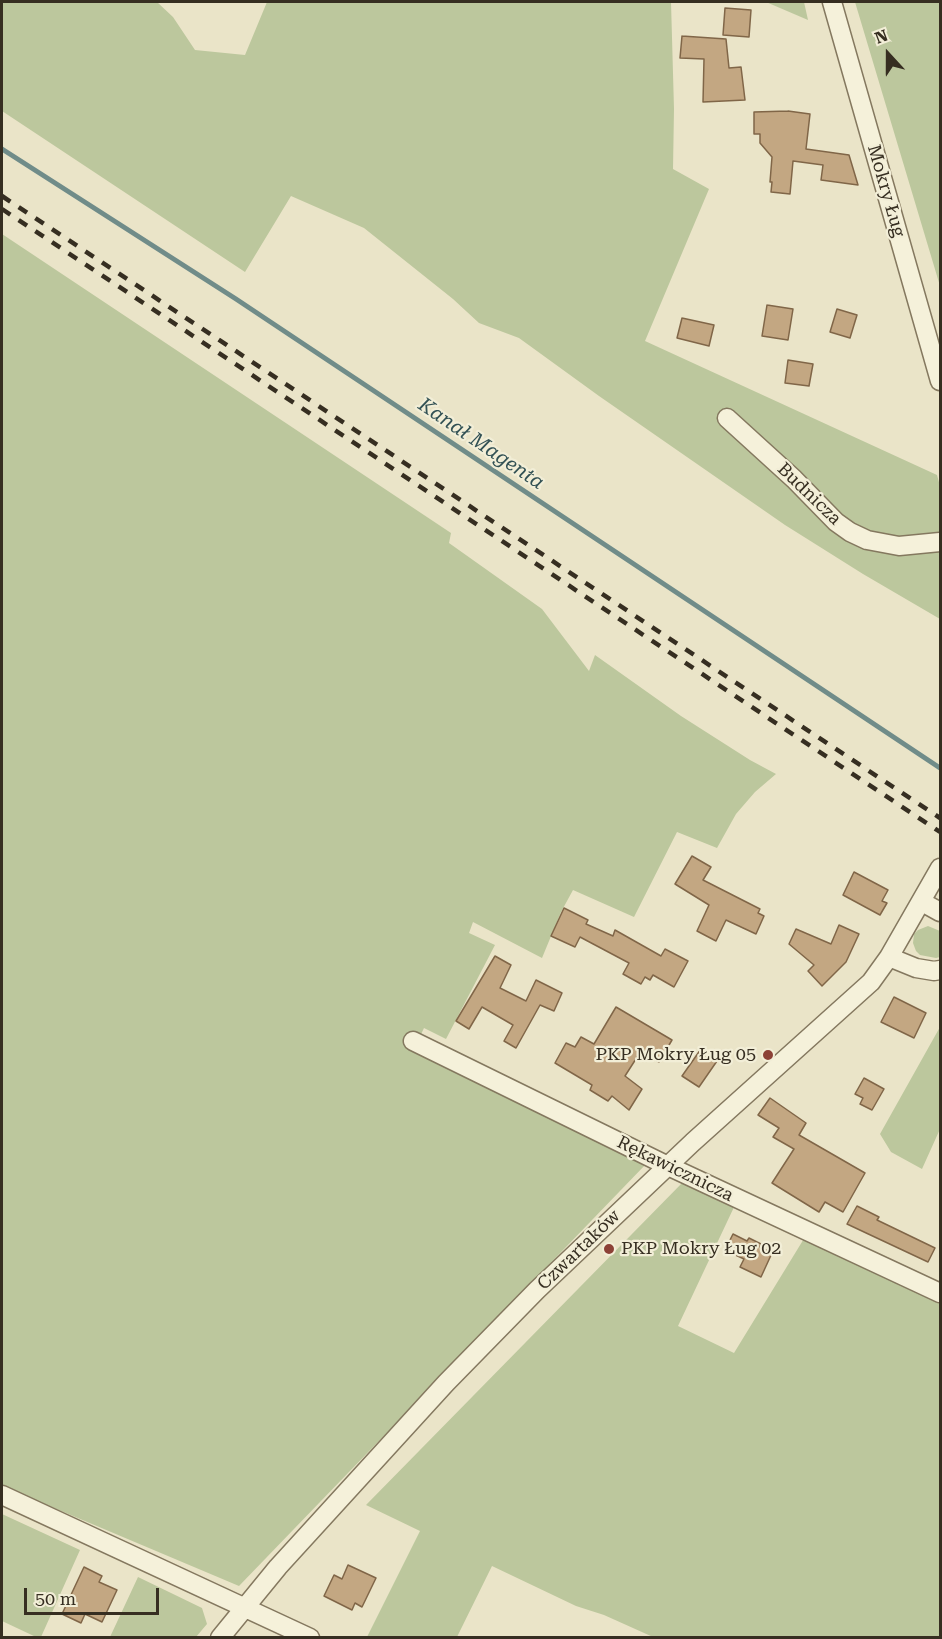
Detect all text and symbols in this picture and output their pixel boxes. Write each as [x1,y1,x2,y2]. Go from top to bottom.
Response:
north arrow [858,24,918,84]
text: N [872,26,891,48]
street label: Mokry Ług [863,142,909,240]
water label: Kanał Magenta [413,393,549,495]
street label: Budnicza [773,458,845,530]
place label: PKP Mokry Ług 05 [596,1044,756,1066]
marker: PKP Mokry Ług 05 [761,1048,775,1062]
street label: Rękawicznicza [613,1131,737,1207]
street label: Czwartaków [533,1205,625,1295]
place label: PKP Mokry Ług 02 [621,1238,781,1260]
marker: PKP Mokry Ług 02 [602,1242,616,1256]
scale bar [27,1576,162,1614]
text: 50 m [35,1588,76,1609]

